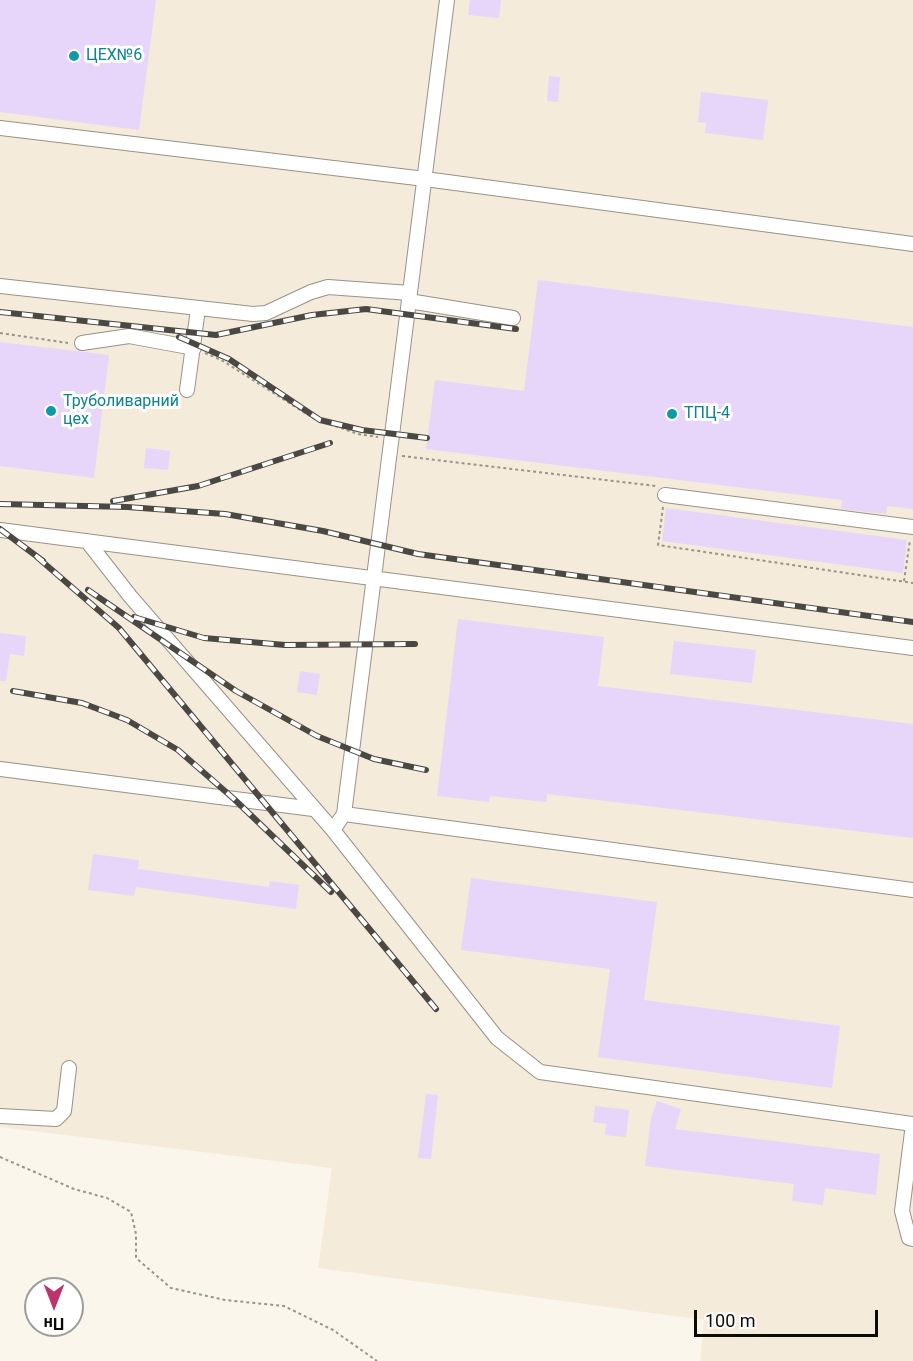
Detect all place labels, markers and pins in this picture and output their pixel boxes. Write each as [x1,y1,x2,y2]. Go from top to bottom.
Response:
place label: ЦЕХ№6 [86,46,142,66]
marker: ЦЕХ№6 [67,49,81,63]
place label: Труболиварний цех [63,392,179,430]
marker: Труболиварний цех [44,404,58,418]
place label: ТПЦ-4 [684,404,730,424]
marker: ТПЦ-4 [665,407,679,421]

